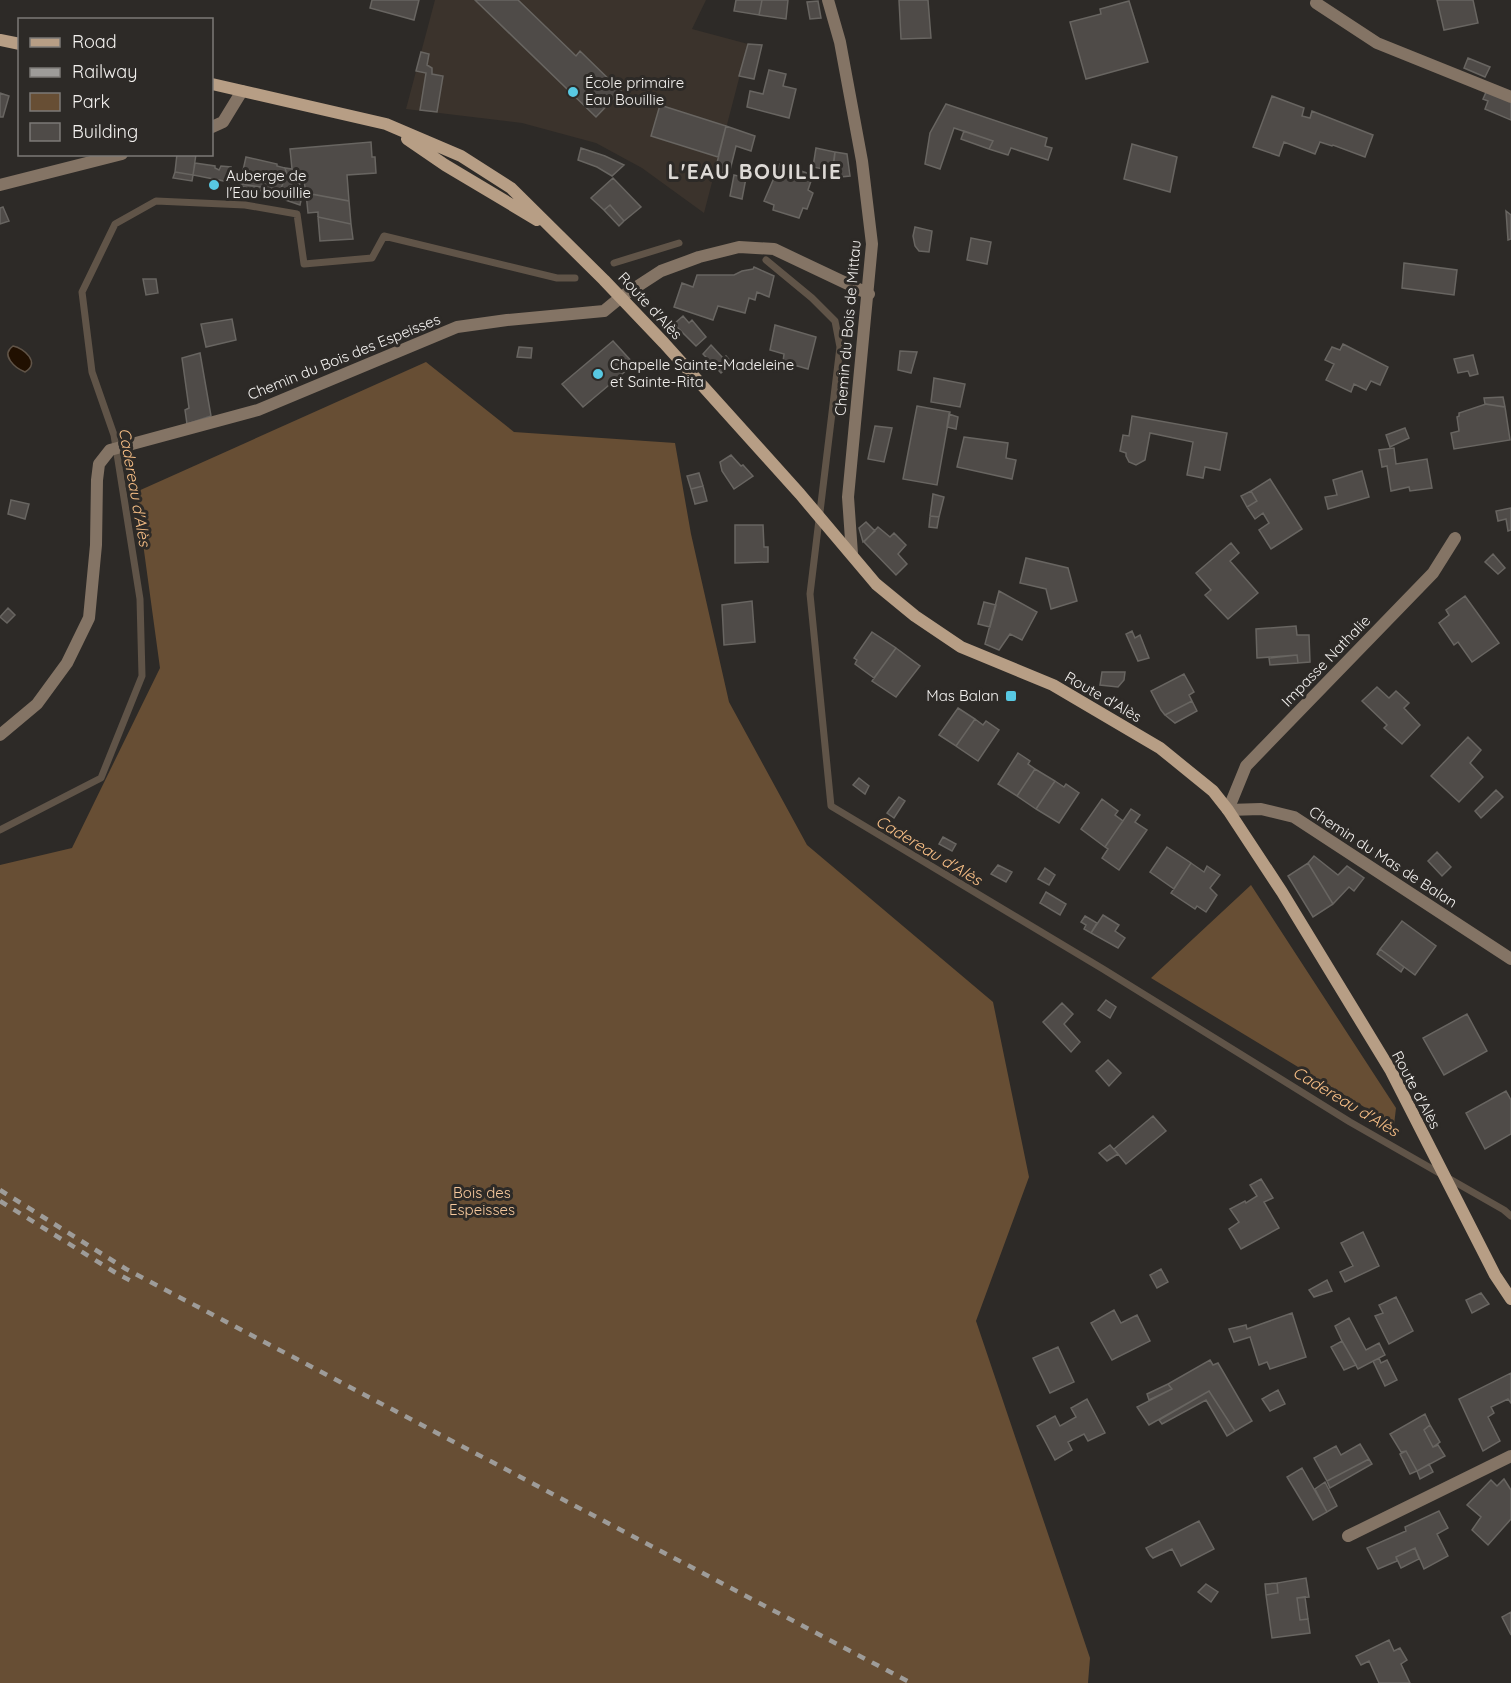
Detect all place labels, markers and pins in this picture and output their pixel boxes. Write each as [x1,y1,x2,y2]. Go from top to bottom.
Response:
place label: École primaire Eau Bouillie [585,73,684,109]
marker: École primaire Eau Bouillie [566,85,580,99]
place label: Auberge de l'Eau bouillie [226,166,311,202]
marker: Auberge de l'Eau bouillie [207,178,221,192]
place label: Chapelle Sainte-Madeleine et Sainte-Rita [610,355,794,391]
marker: Chapelle Sainte-Madeleine et Sainte-Rita [591,367,605,381]
place label: Mas Balan [926,686,999,705]
marker: Mas Balan [1004,689,1018,703]

